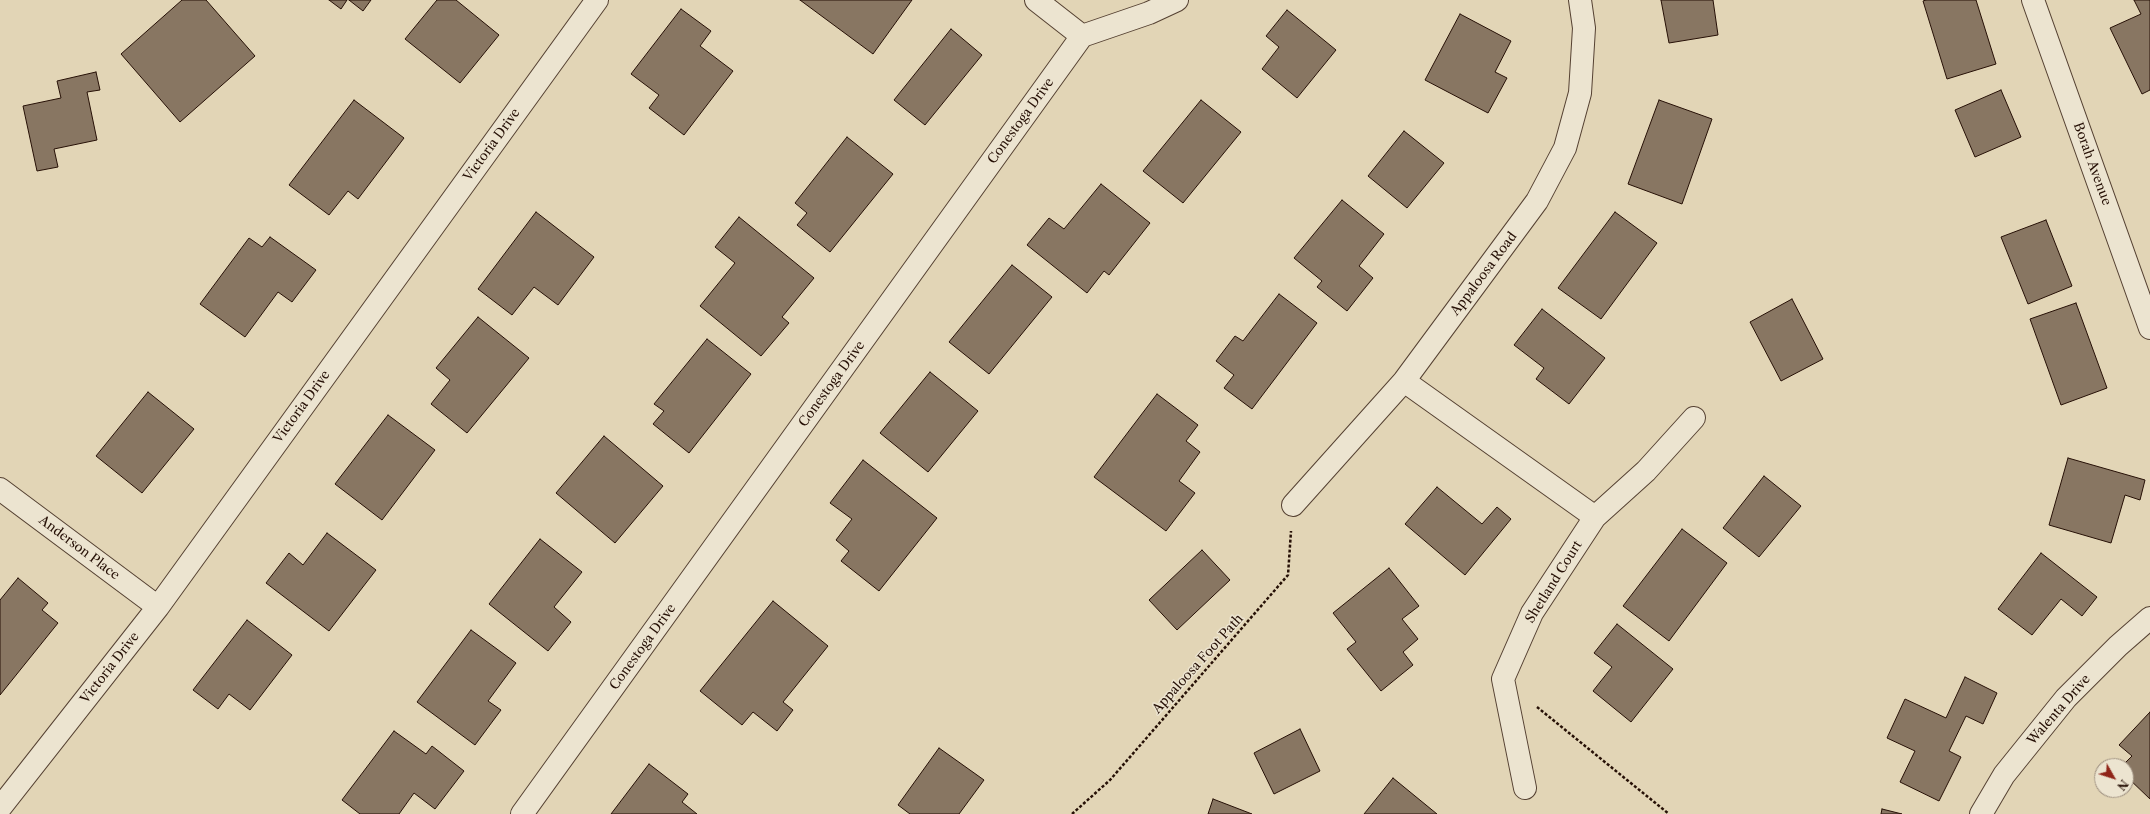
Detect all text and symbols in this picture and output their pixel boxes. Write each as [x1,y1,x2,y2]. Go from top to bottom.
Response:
street label: Conestoga Drive [985,75,1057,167]
street label: Victoria Drive [460,106,524,184]
street label: Borah Avenue [2070,120,2114,208]
street label: Appaloosa Road [1448,229,1520,319]
street label: Conestoga Drive [796,338,868,430]
street label: Victoria Drive [270,368,334,446]
street label: Anderson Place [36,513,122,583]
street label: Shetland Court [1522,538,1586,626]
street label: Conestoga Drive [607,601,679,693]
street label: Appaloosa Foot Path [1149,611,1247,717]
street label: Victoria Drive [77,629,143,707]
street label: Walenta Drive [2024,672,2094,748]
north arrow [2094,758,2134,798]
text: N [2114,777,2131,793]

